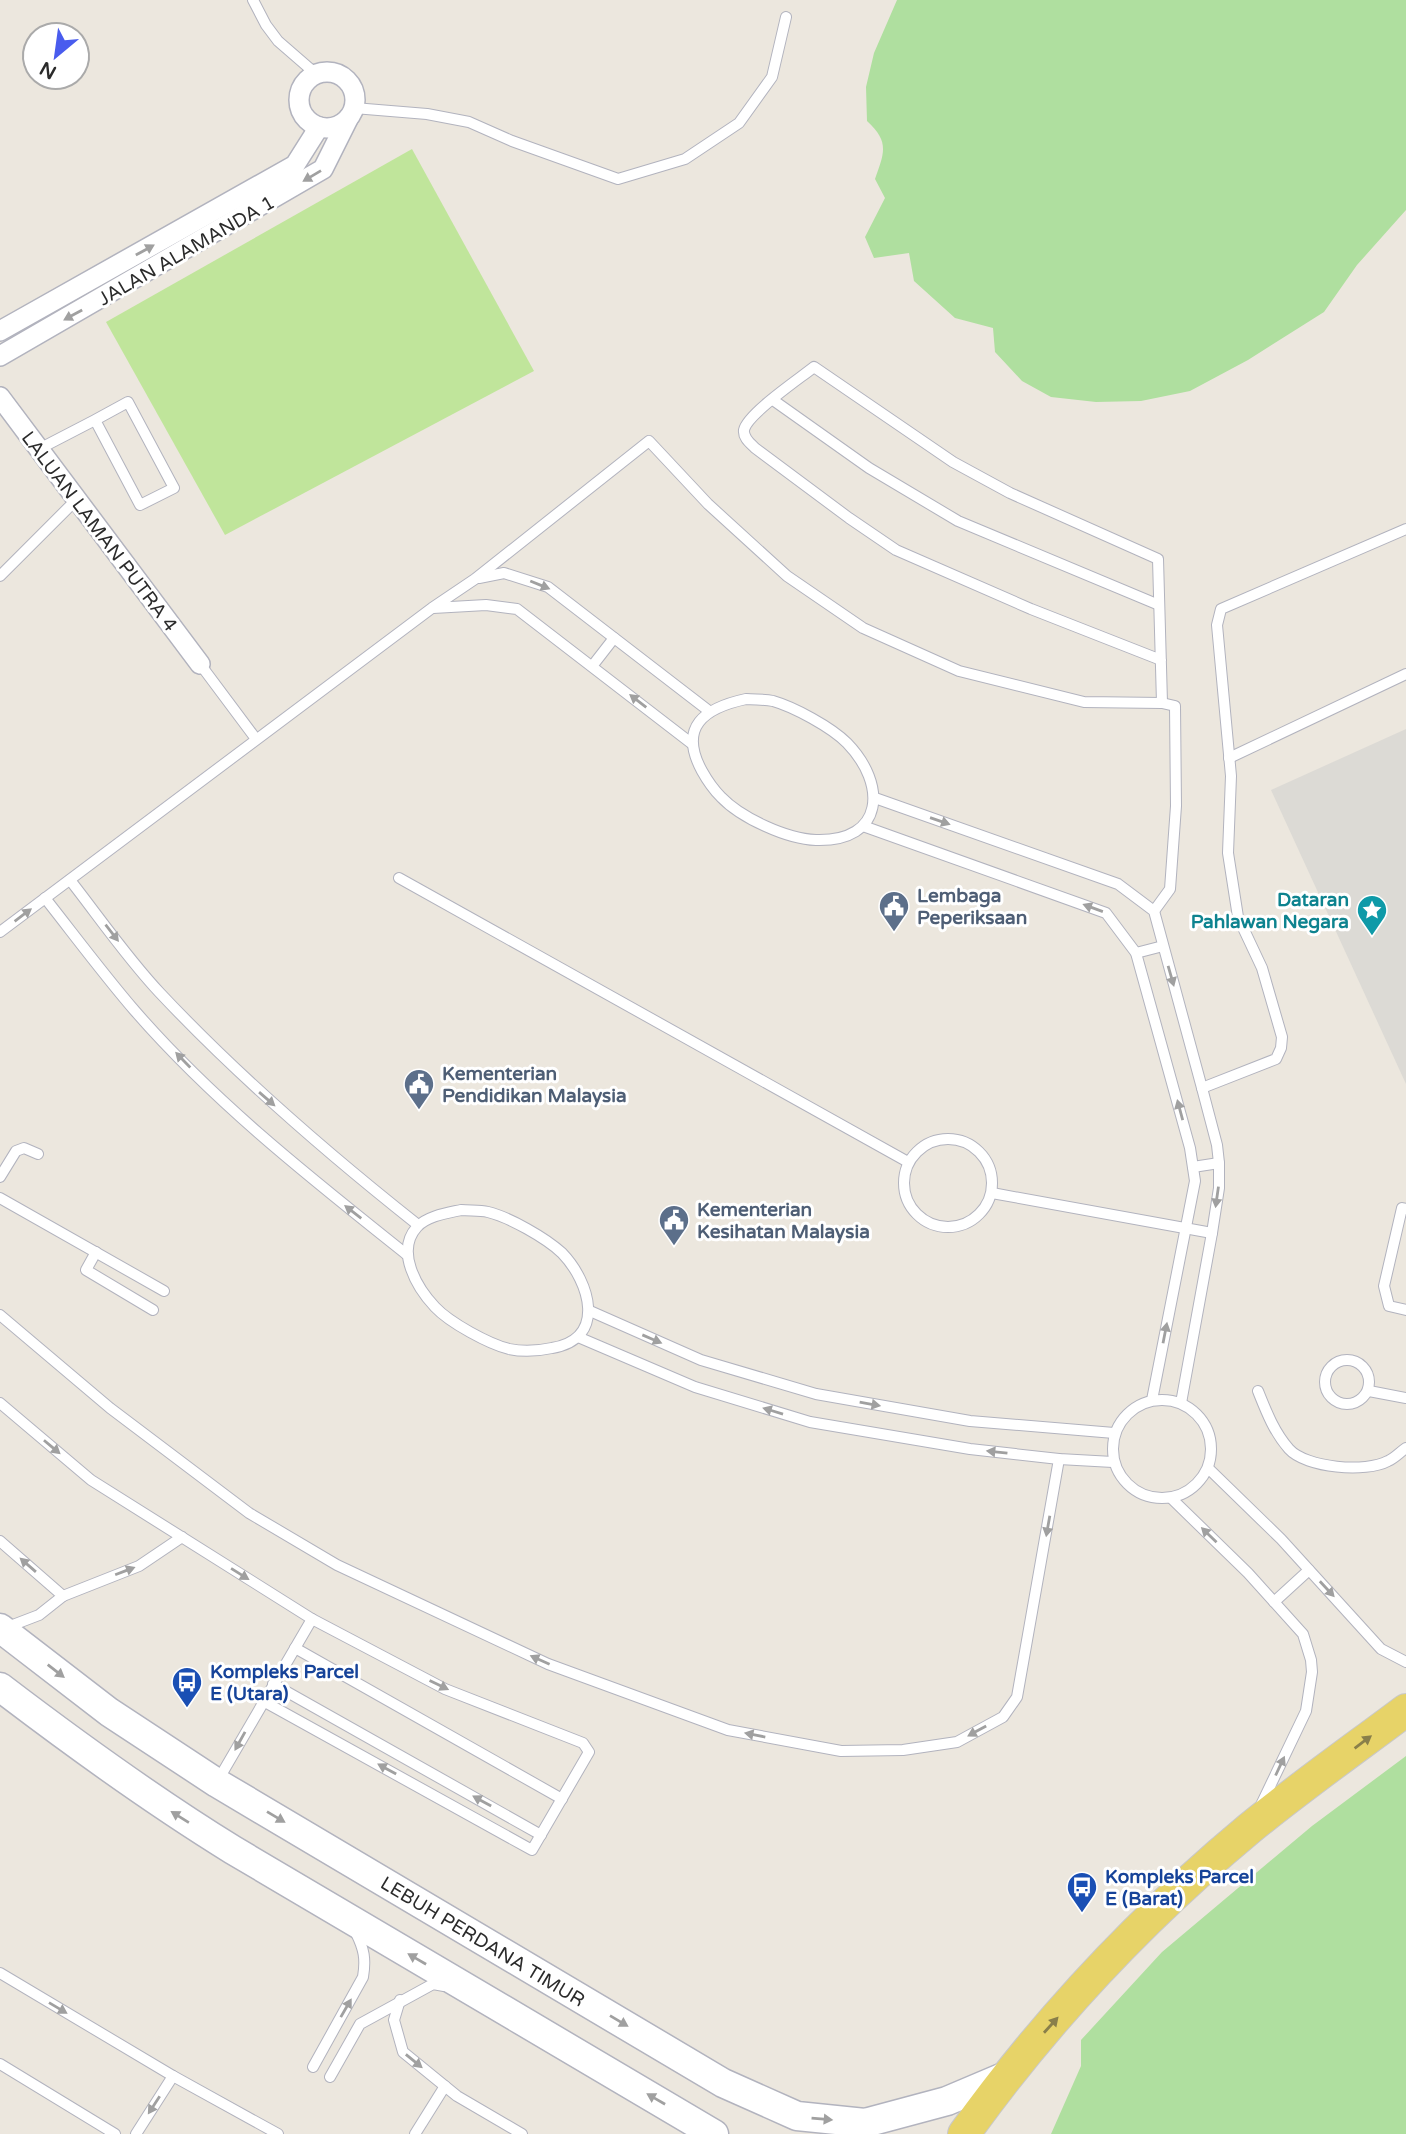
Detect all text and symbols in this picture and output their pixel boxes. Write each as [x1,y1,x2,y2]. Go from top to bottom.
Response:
north arrow [21,21,91,91]
text: N [36,57,60,83]
one-way arrow [302,169,321,182]
street label: JALAN ALAMANDA 1 [95,191,278,310]
one-way arrow [135,244,155,256]
one-way arrow [64,309,83,321]
street label: LALUAN LAMAN PUTRA 4 [17,427,182,636]
one-way arrow [530,580,551,591]
one-way arrow [629,693,647,708]
one-way arrow [929,816,950,827]
place label: Lembaga Peperiksaan [917,885,1027,930]
public building icon: Lembaga Peperiksaan [877,889,911,933]
place label: Dataran Pahlawan Negara [1191,889,1349,934]
place icon: Dataran Pahlawan Negara [1355,893,1389,937]
one-way arrow [1082,902,1103,913]
one-way arrow [14,908,32,922]
one-way arrow [104,925,119,942]
one-way arrow [1167,965,1177,986]
one-way arrow [175,1052,192,1069]
place label: Kementerian Pendidikan Malaysia [442,1063,627,1108]
public building icon: Kementerian Pendidikan Malaysia [402,1067,436,1111]
one-way arrow [258,1091,276,1107]
one-way arrow [1174,1099,1185,1121]
one-way arrow [1212,1186,1223,1208]
place label: Kementerian Kesihatan Malaysia [697,1199,870,1244]
public building icon: Kementerian Kesihatan Malaysia [657,1203,691,1247]
one-way arrow [344,1204,362,1219]
one-way arrow [1160,1322,1171,1344]
one-way arrow [642,1334,663,1345]
one-way arrow [859,1399,881,1410]
one-way arrow [762,1405,783,1415]
one-way arrow [43,1439,61,1455]
one-way arrow [985,1446,1007,1457]
one-way arrow [1042,1515,1053,1537]
one-way arrow [1201,1527,1218,1544]
one-way arrow [19,1558,36,1573]
one-way arrow [114,1566,135,1577]
one-way arrow [231,1567,250,1580]
one-way arrow [1318,1580,1334,1597]
one-way arrow [530,1654,550,1666]
place label: Kompleks Parcel E (Utara) [210,1661,359,1705]
one-way arrow [46,1664,65,1678]
bus stop icon: Kompleks Parcel E (Utara) [170,1665,204,1709]
one-way arrow [429,1679,449,1690]
one-way arrow [967,1725,987,1737]
one-way arrow [744,1729,766,1740]
one-way arrow [234,1732,246,1751]
one-way arrow [1354,1735,1373,1749]
one-way arrow [1274,1756,1285,1776]
one-way arrow [377,1764,397,1775]
one-way arrow [472,1795,491,1807]
one-way arrow [170,1811,190,1824]
one-way arrow [266,1811,285,1824]
place label: Kompleks Parcel E (Barat) [1105,1866,1254,1910]
bus stop icon: Kompleks Parcel E (Barat) [1065,1870,1099,1914]
street label: LEBUH PERDANA TIMUR [376,1872,588,2012]
one-way arrow [408,1953,427,1965]
one-way arrow [340,1998,352,2018]
one-way arrow [49,2002,68,2014]
one-way arrow [609,2015,628,2028]
one-way arrow [1043,2017,1058,2034]
one-way arrow [405,2053,423,2069]
one-way arrow [646,2093,665,2105]
one-way arrow [148,2095,161,2115]
one-way arrow [811,2114,833,2125]

